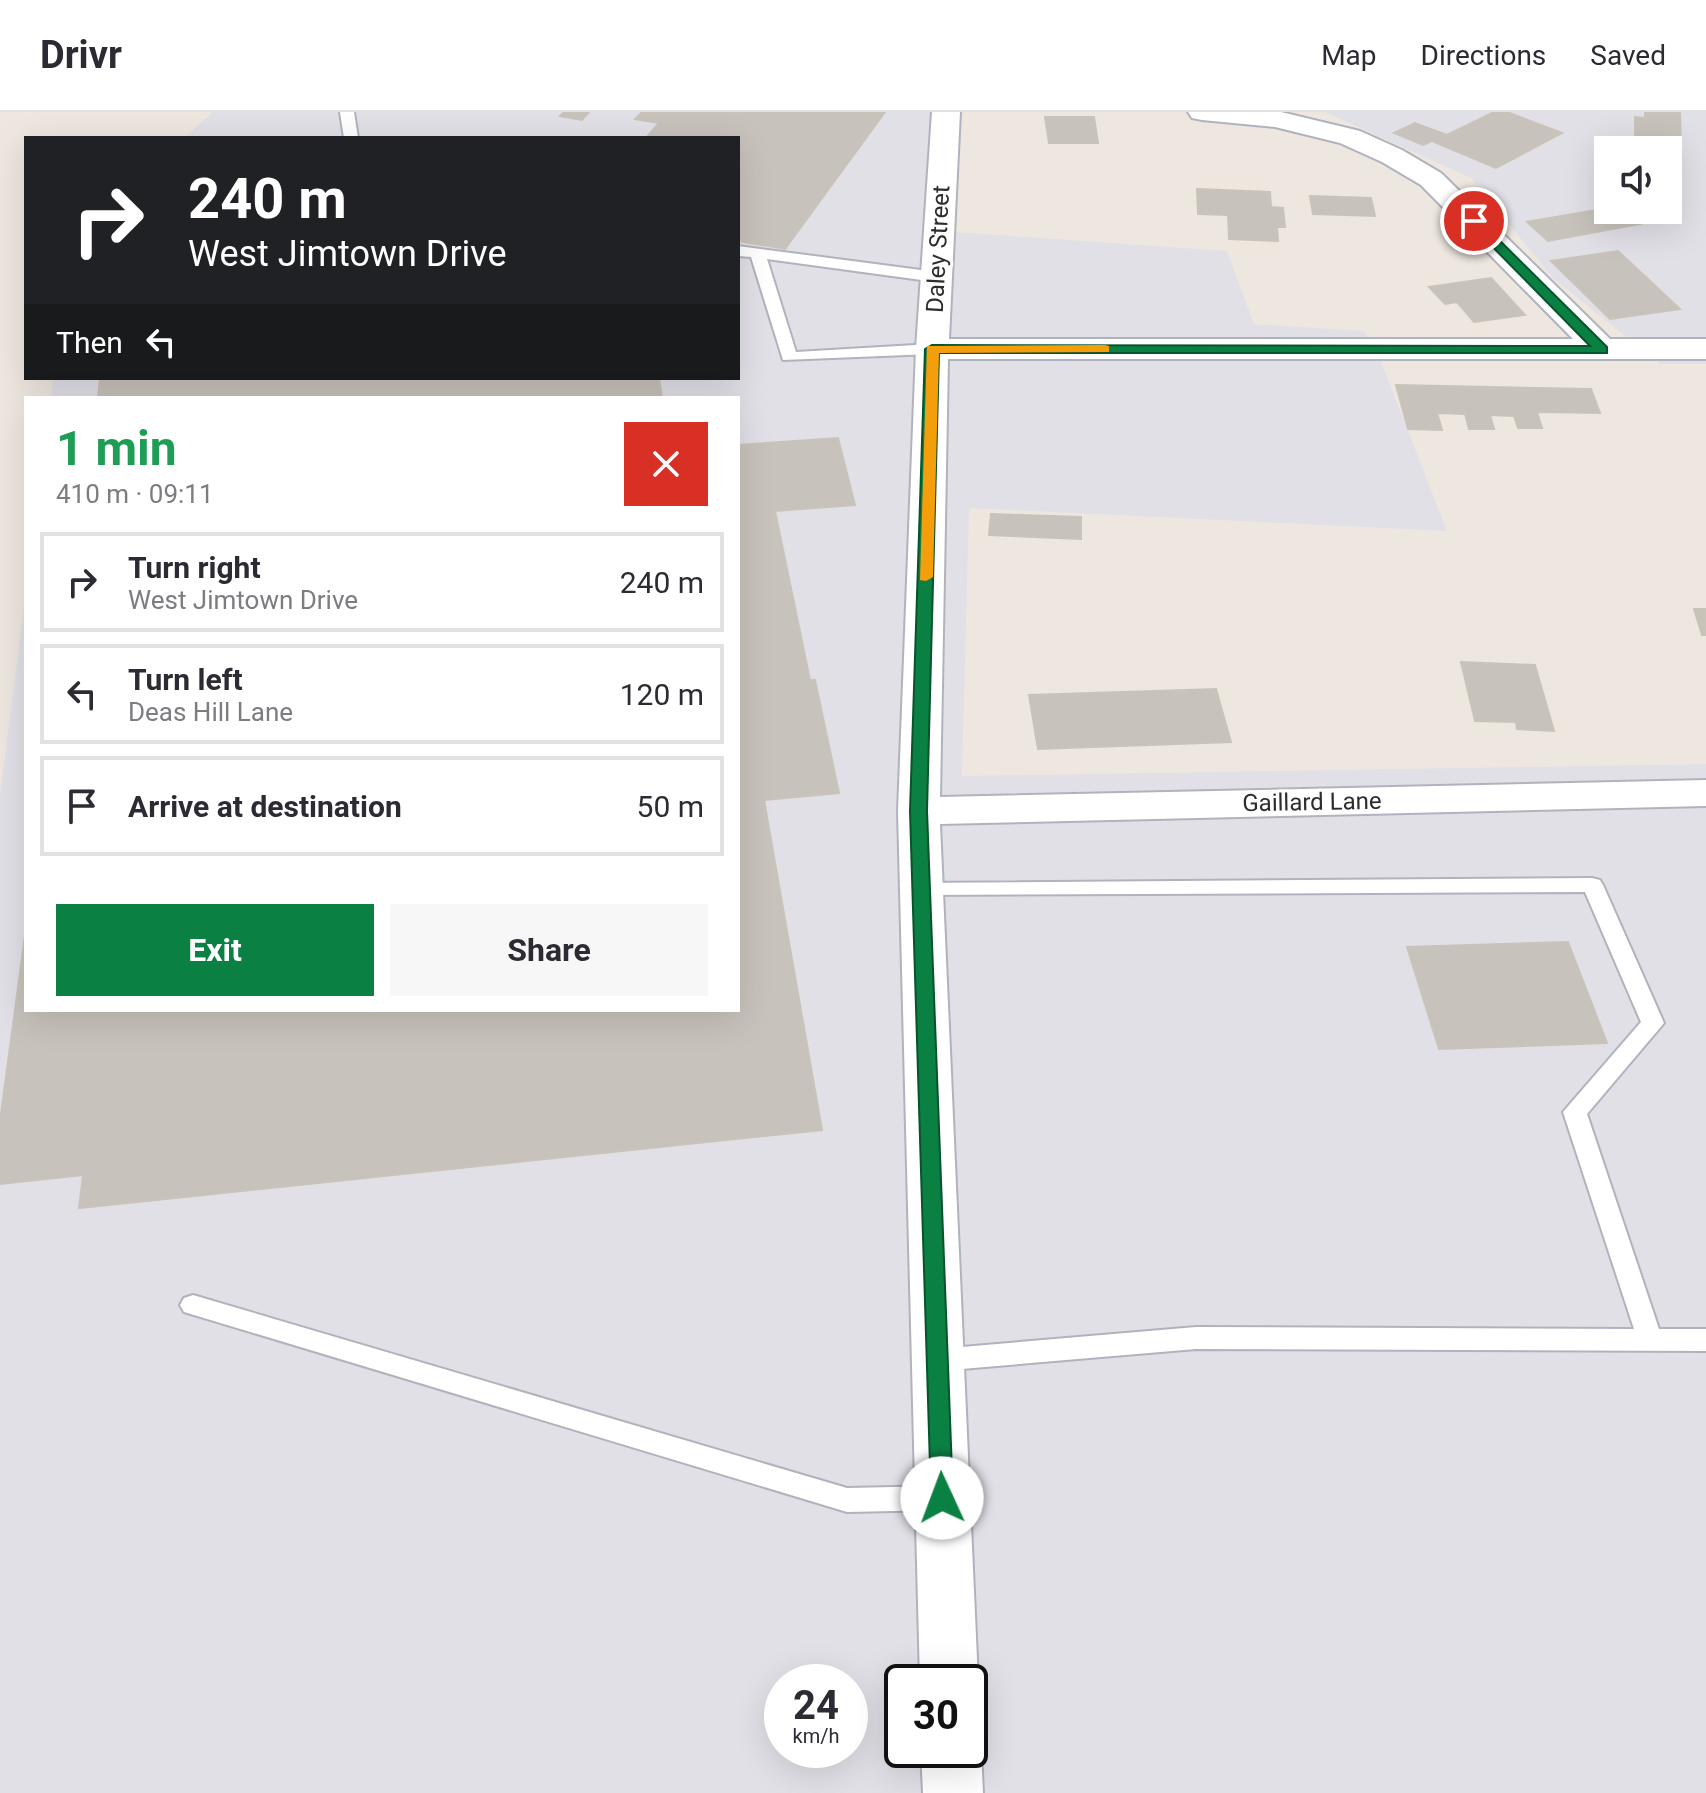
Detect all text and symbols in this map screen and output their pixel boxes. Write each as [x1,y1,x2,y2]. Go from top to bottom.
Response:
text: Drivr [40,33,122,77]
text: Map [1321,39,1377,72]
text: Directions [1421,39,1546,72]
text: Saved [1590,39,1666,72]
map controls [1594,136,1682,224]
button: sound [1594,136,1682,224]
text: 240 m [188,166,347,232]
icon: right [56,168,160,272]
street label: Daley Street [921,184,955,314]
pin [1440,187,1508,255]
icon: arrive [1452,199,1496,243]
text: West Jimtown Drive [188,233,507,275]
icon: left [139,320,183,364]
text: Then [56,325,123,360]
text: 1 min [56,420,177,477]
button: close [624,422,708,506]
text: 410 m · 09:11 [56,479,214,509]
text: Turn right [128,550,261,585]
icon: right [60,560,104,604]
text: 240 m [620,565,704,600]
text: West Jimtown Drive [128,585,358,615]
text: Turn left [128,662,243,697]
icon: left [60,672,104,716]
text: 120 m [620,677,704,712]
text: Deas Hill Lane [128,697,293,727]
icon: arrive [60,784,104,828]
street label: Gaillard Lane [1242,787,1382,817]
text: Arrive at destination [128,789,402,824]
text: 50 m [637,789,704,824]
button: Exit [56,904,374,996]
button: Share [390,904,708,996]
position arrow [900,1456,984,1540]
speed limit sign: 30 [884,1664,988,1768]
text: 24 [793,1682,839,1729]
text: km/h [793,1724,839,1748]

